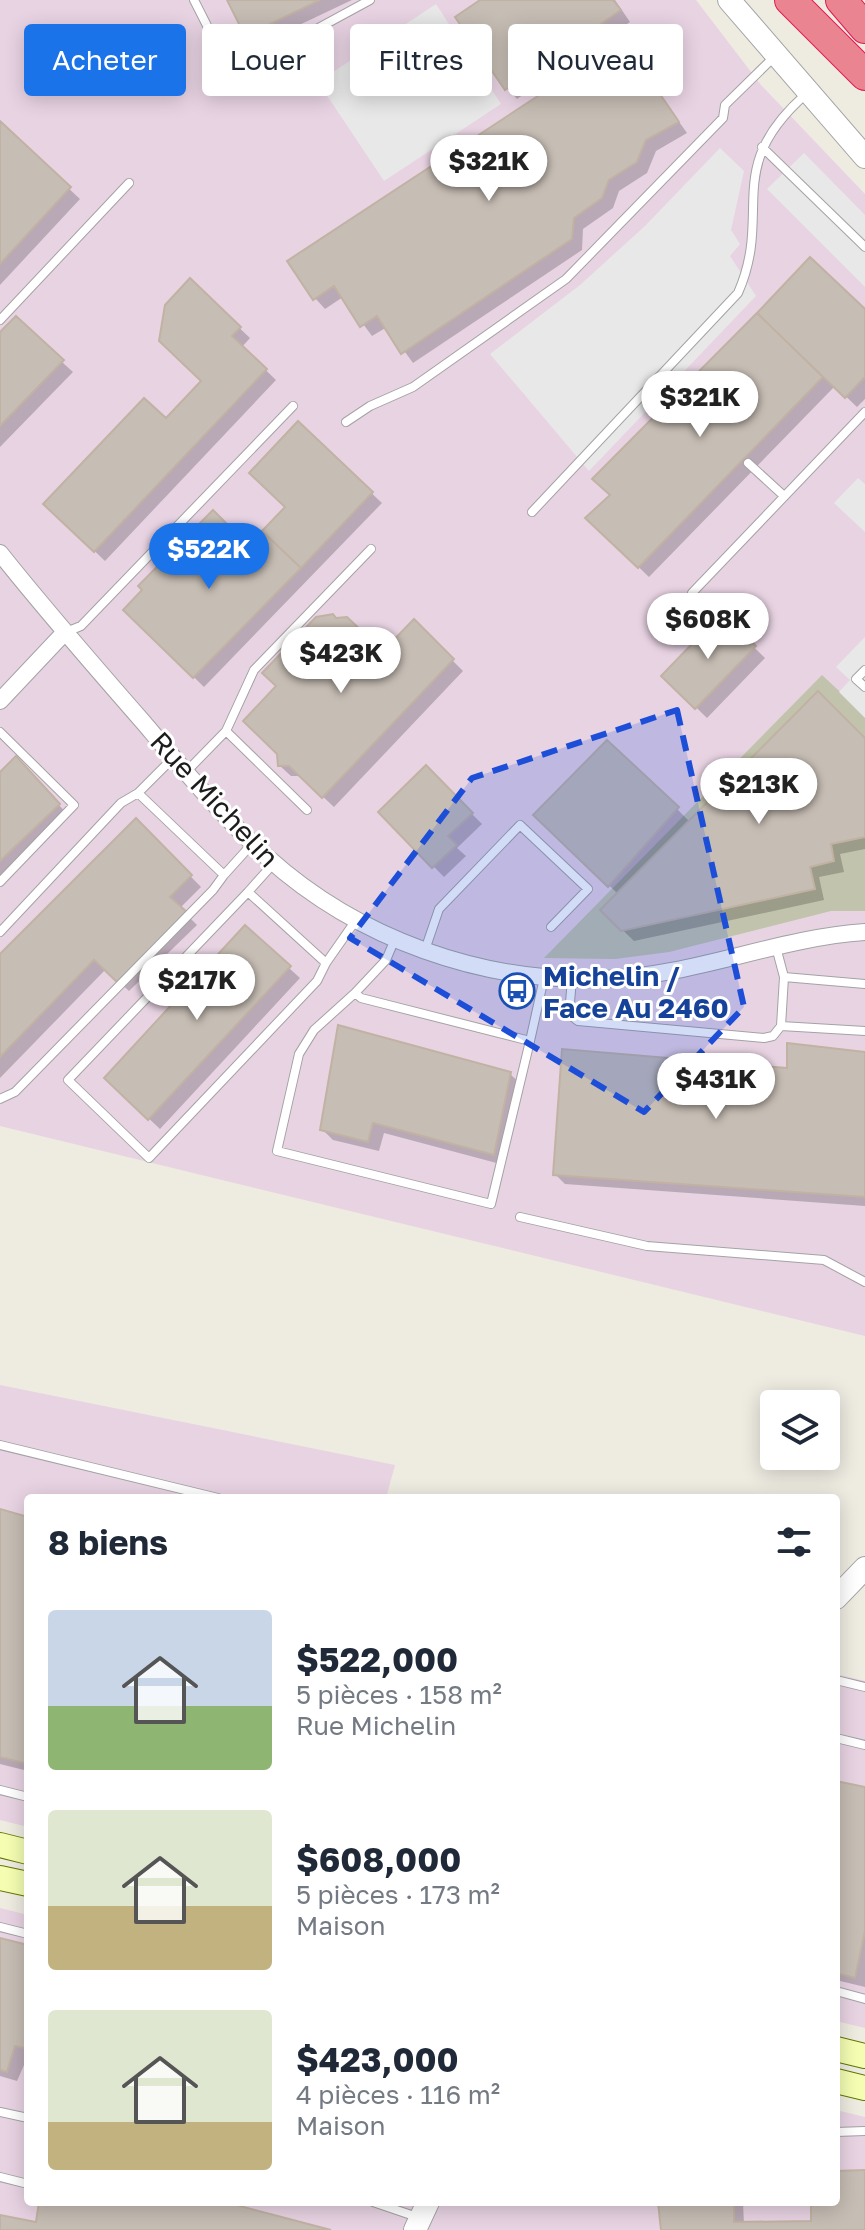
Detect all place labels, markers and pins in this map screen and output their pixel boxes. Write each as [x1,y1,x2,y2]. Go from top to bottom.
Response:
pin: $321K [433,135,545,203]
pin: $321K [644,371,756,439]
pin: $522K [153,523,265,591]
pin: $608K [652,593,764,661]
pin: $423K [285,627,397,695]
pin: $213K [703,758,815,826]
pin: $217K [141,954,253,1022]
place label: Michelin / Face Au 2460 [543,959,729,1024]
bus stop icon: Michelin / Face Au 2460 [498,972,536,1010]
pin: $431K [660,1053,772,1121]

